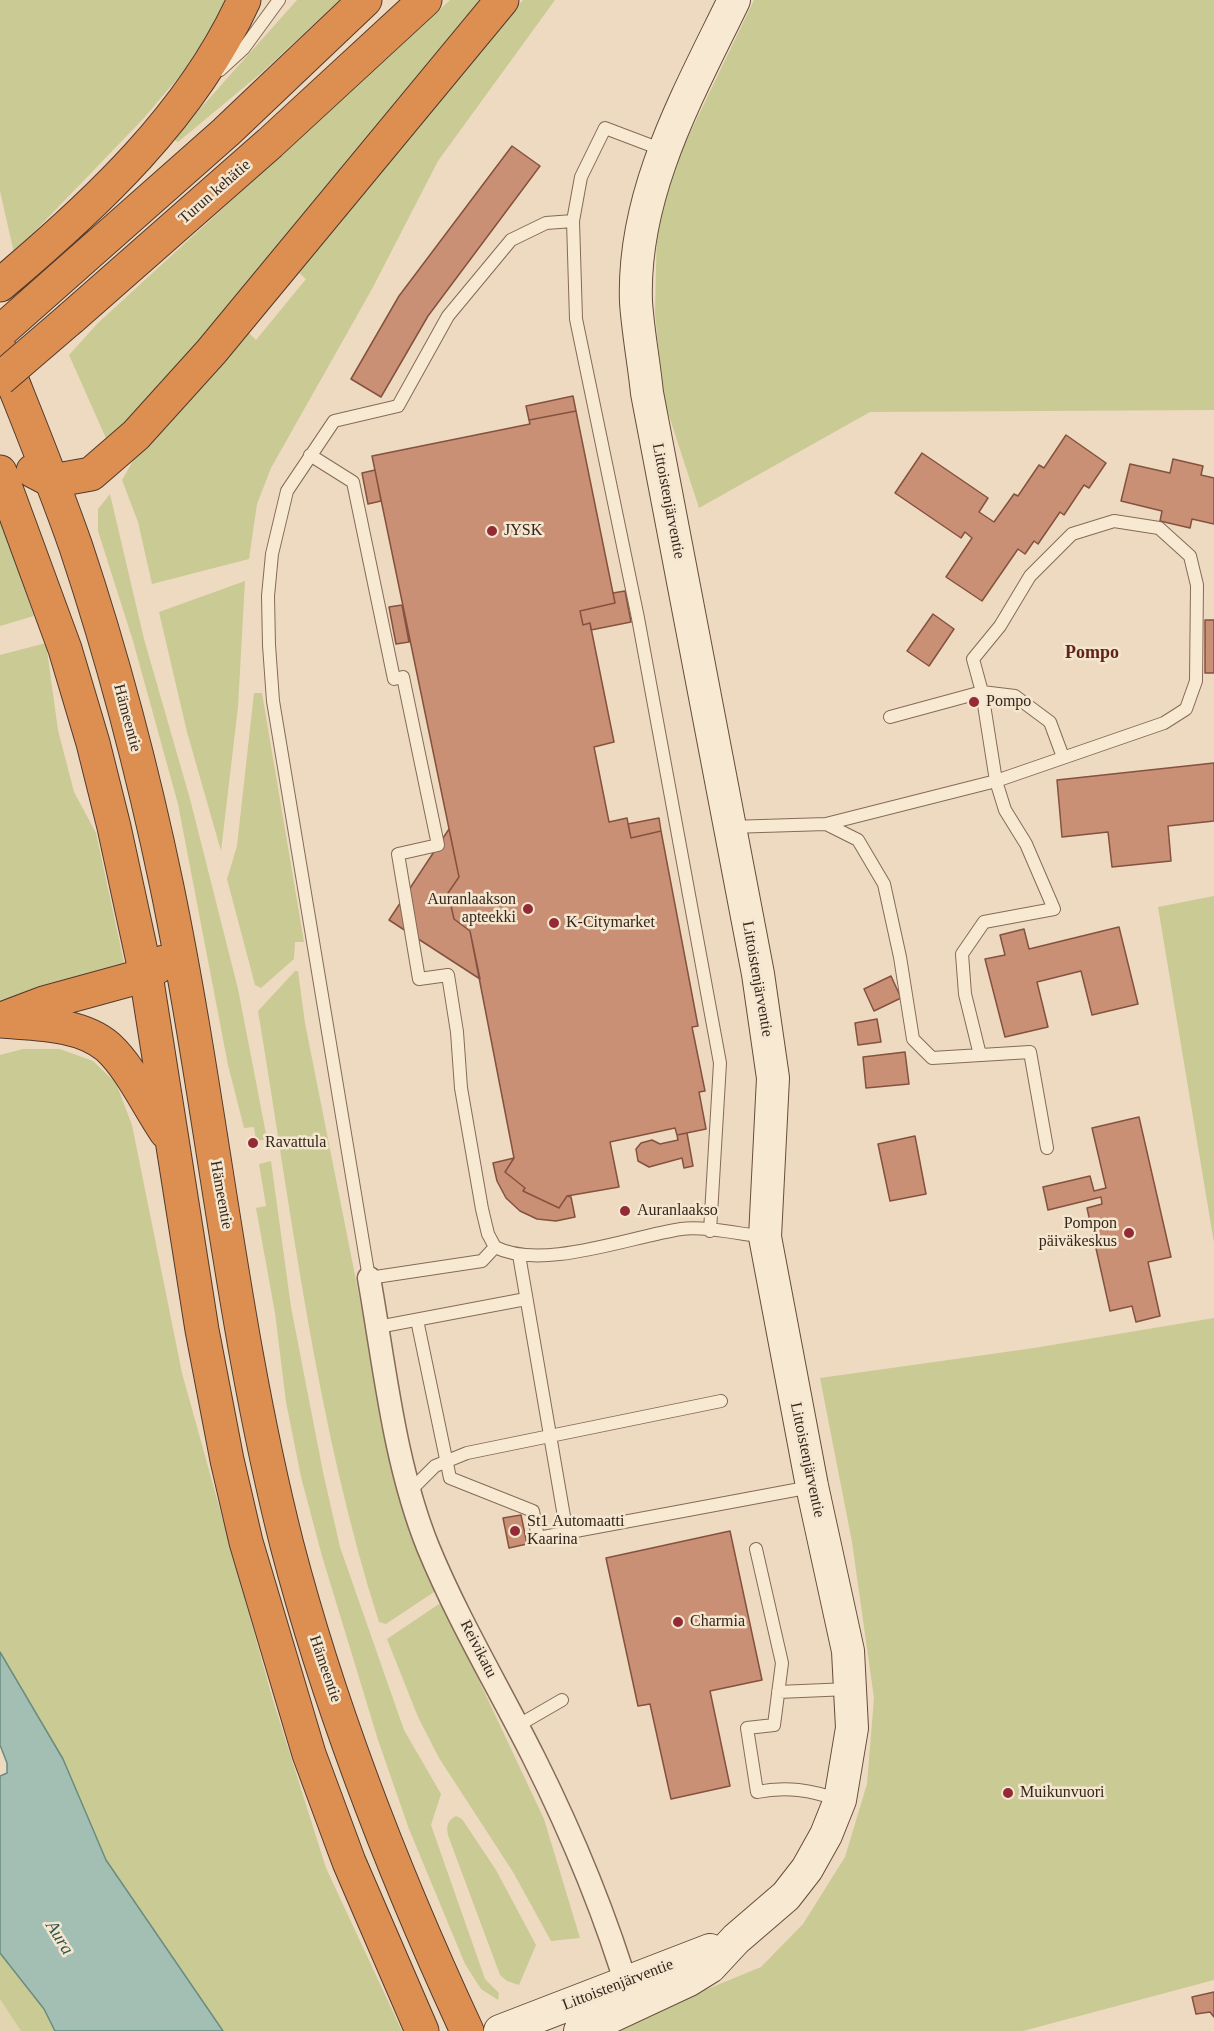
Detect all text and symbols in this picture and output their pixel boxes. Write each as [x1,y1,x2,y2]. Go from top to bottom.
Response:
street label: Turun kehätie [175,156,255,228]
street label: Littoistenjärventie [647,442,689,560]
place label: JYSK [504,521,542,541]
marker: JYSK [485,524,499,538]
district label: Pompo [1065,642,1119,664]
street label: Hämeentie [109,682,145,754]
place label: Pompo [986,692,1031,712]
marker: Pompo [967,695,981,709]
place label: Auranlaakson apteekki [427,890,516,928]
marker: Auranlaakson apteekki [521,902,535,916]
place label: K-Citymarket [566,913,655,933]
marker: K-Citymarket [547,916,561,930]
street label: Littoistenjärventie [737,920,777,1038]
place label: Ravattula [265,1133,326,1153]
marker: Ravattula [246,1136,260,1150]
street label: Hämeentie [206,1159,236,1231]
place label: Auranlaakso [637,1201,718,1221]
marker: Auranlaakso [618,1204,632,1218]
place label: Pompon päiväkeskus [1039,1214,1117,1252]
marker: Pompon päiväkeskus [1122,1226,1136,1240]
street label: Littoistenjärventie [785,1401,829,1519]
place label: St1 Automaatti Kaarina [527,1512,624,1550]
marker: St1 Automaatti Kaarina [508,1524,522,1538]
place label: Charmia [690,1612,745,1632]
marker: Charmia [671,1615,685,1629]
street label: Reivikatu [455,1617,501,1681]
street label: Hämeentie [305,1633,345,1705]
place label: Muikunvuori [1020,1783,1104,1803]
marker: Muikunvuori [1001,1786,1015,1800]
water label: Aura [40,1917,78,1959]
street label: Littoistenjärventie [560,1955,676,2015]

